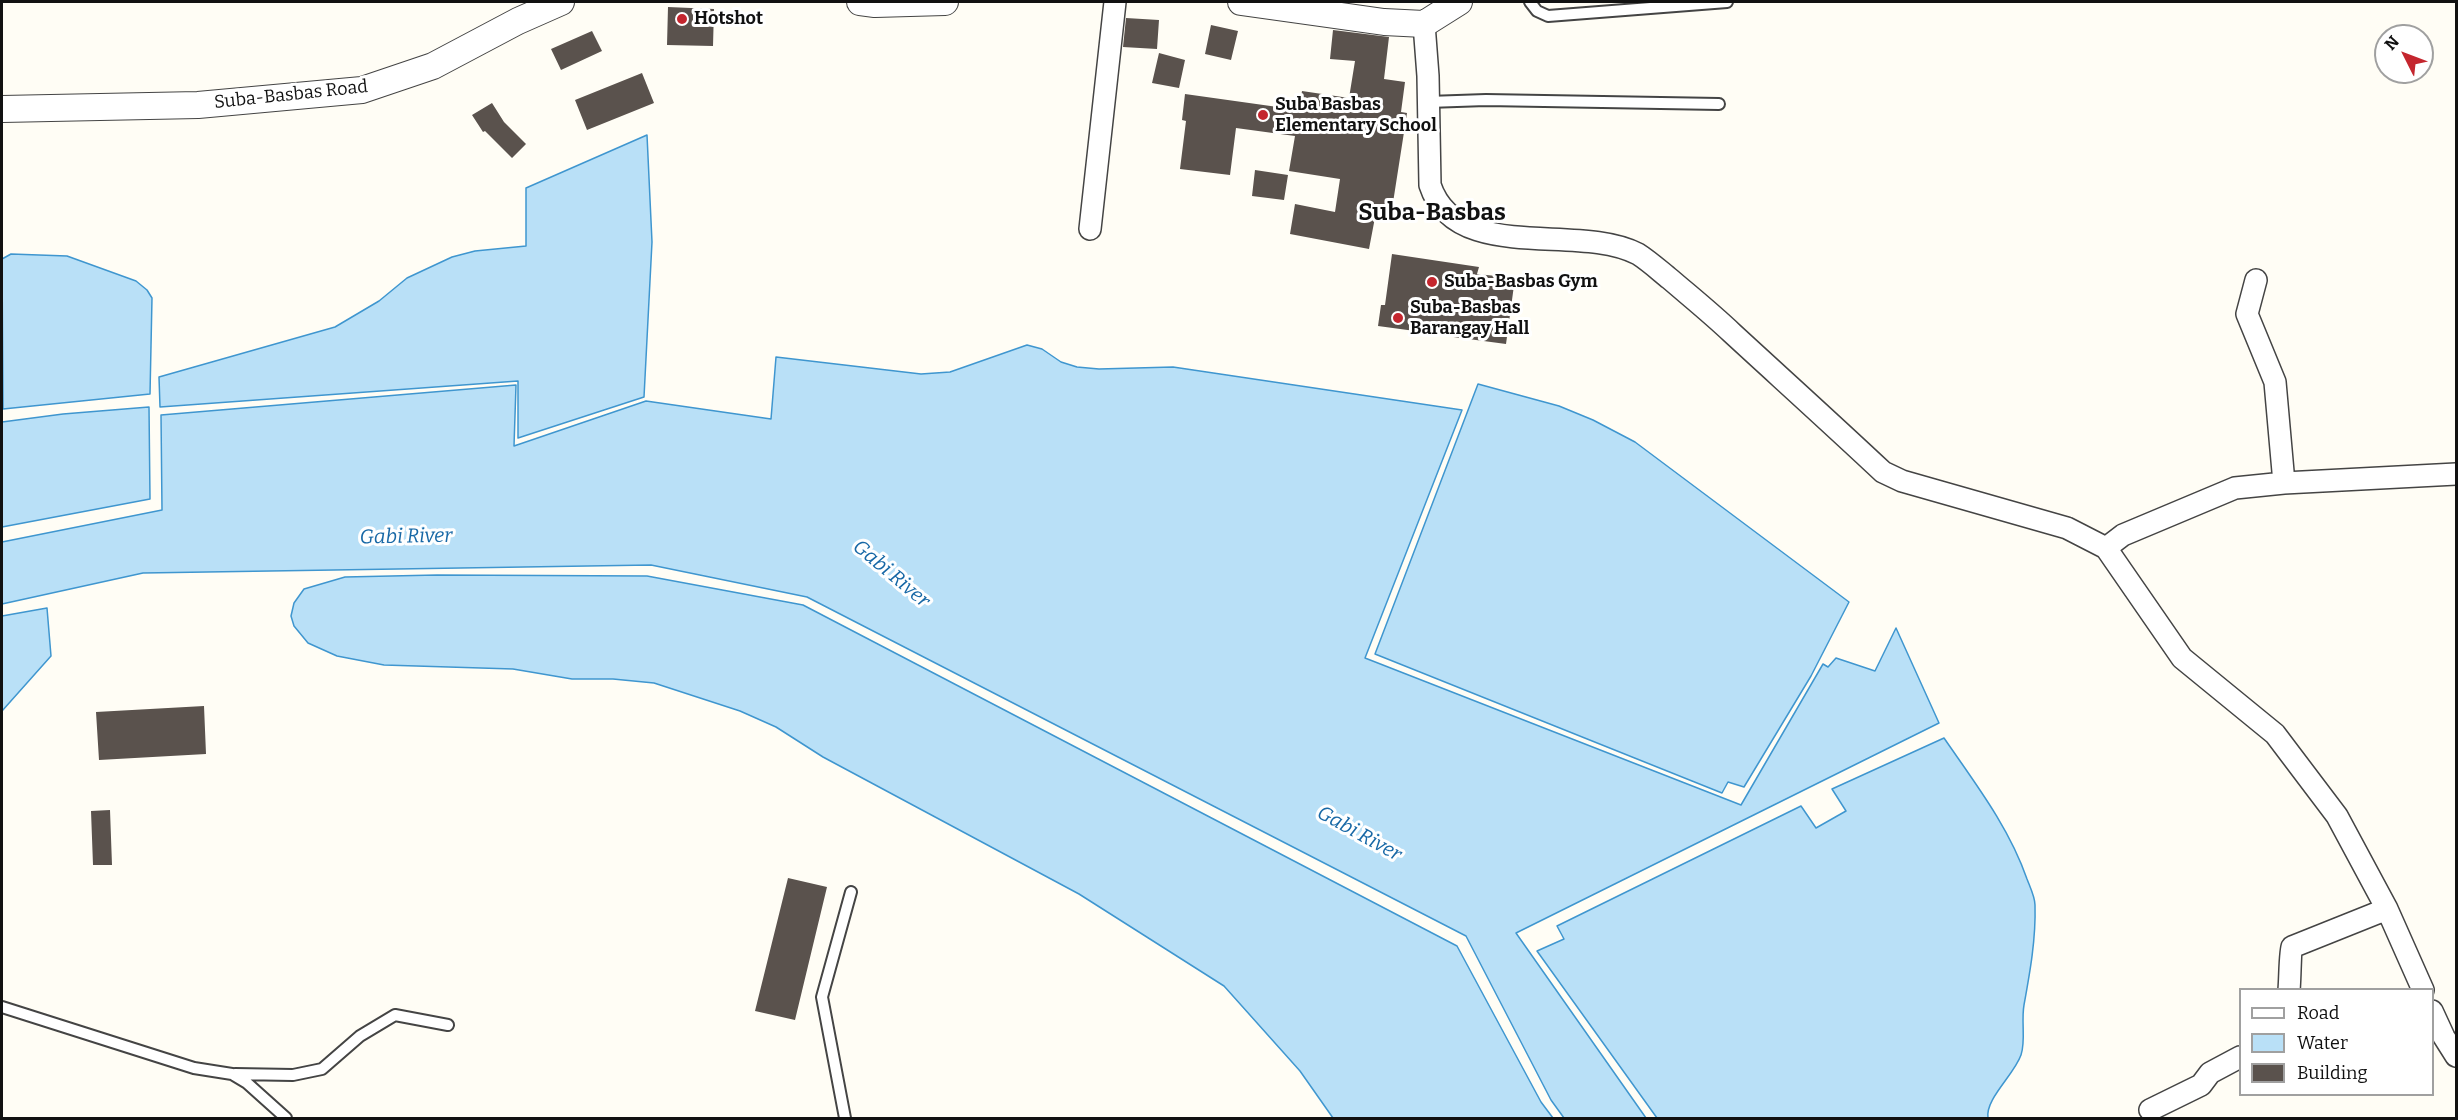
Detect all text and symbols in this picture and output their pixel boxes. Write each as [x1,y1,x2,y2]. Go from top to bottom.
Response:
place label: Hotshot [694,8,763,30]
marker: Hotshot [675,12,689,26]
north arrow [2374,24,2434,84]
text: N [2381,32,2403,54]
street label: Suba-Basbas Road [213,76,369,114]
place label: Suba Basbas Elementary School [1275,94,1437,136]
marker: Suba Basbas Elementary School [1256,108,1270,122]
district label: Suba-Basbas [1358,199,1506,227]
place label: Suba-Basbas Gym [1444,271,1598,293]
marker: Suba-Basbas Gym [1425,275,1439,289]
place label: Suba-Basbas Barangay Hall [1410,297,1529,340]
marker: Suba-Basbas Barangay Hall [1391,311,1405,325]
water label: Gabi River [359,524,453,550]
water label: Gabi River [848,535,934,613]
water label: Gabi River [1313,801,1405,867]
legend [2239,988,2434,1096]
text: Road [2297,1002,2339,1024]
text: Water [2297,1032,2348,1054]
text: Building [2297,1062,2368,1084]

